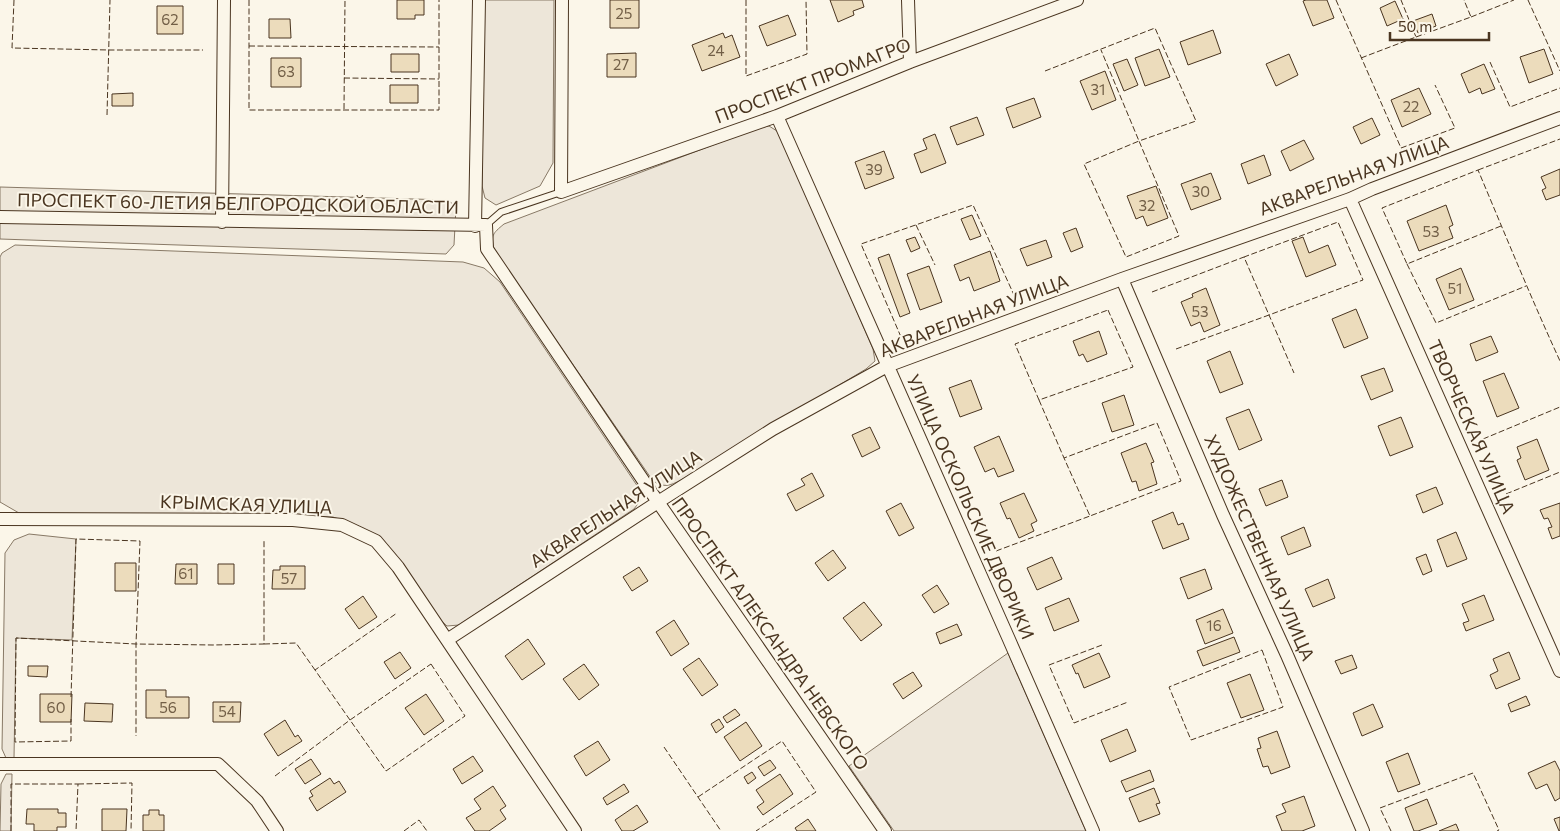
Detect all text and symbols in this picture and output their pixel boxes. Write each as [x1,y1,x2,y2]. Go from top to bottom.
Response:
house number: 25 [616,4,632,22]
house number: 62 [161,10,179,28]
scale bar [1390,10,1489,42]
text: 50 m [1398,17,1432,35]
street label: ПРОСПЕКТ ПРОМАГРО [712,33,914,128]
house number: 24 [707,41,725,59]
house number: 27 [613,55,629,73]
house number: 63 [277,62,295,80]
house number: 31 [1091,80,1105,98]
house number: 22 [1403,97,1419,115]
street label: АКВАРЕЛЬНАЯ УЛИЦА [1256,130,1452,220]
house number: 39 [865,160,883,178]
house number: 30 [1192,182,1210,200]
street label: ПРОСПЕКТ 60-ЛЕТИЯ БЕЛГОРОДСКОЙ ОБЛАСТИ [17,188,459,218]
house number: 32 [1139,196,1155,214]
house number: 53 [1422,222,1440,240]
street label: АКВАРЕЛЬНАЯ УЛИЦА [876,269,1071,361]
house number: 51 [1447,279,1463,297]
house number: 53 [1191,302,1209,320]
street label: ТВОРЧЕСКАЯ УЛИЦА [1424,336,1520,517]
street label: УЛИЦА ОСКОЛЬСКИЕ ДВОРИКИ [902,371,1040,643]
street label: ХУДОЖЕСТВЕННАЯ УЛИЦА [1200,431,1320,664]
street label: АКВАРЕЛЬНАЯ УЛИЦА [525,444,706,572]
street label: КРЫМСКАЯ УЛИЦА [159,490,333,518]
street label: ПРОСПЕКТ АЛЕКСАНДРА НЕВСКОГО [668,493,874,774]
house number: 61 [178,564,194,582]
house number: 57 [281,569,297,587]
house number: 16 [1206,616,1222,634]
house number: 60 [47,698,65,716]
house number: 56 [159,698,177,716]
house number: 54 [218,702,236,720]

